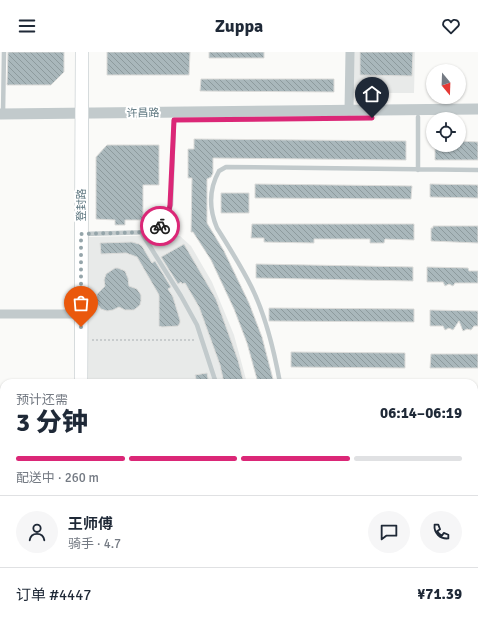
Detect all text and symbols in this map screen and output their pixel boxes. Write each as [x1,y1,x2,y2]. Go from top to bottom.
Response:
icon: menu [16,15,38,37]
text: Zuppa [215,15,263,37]
icon: heart [440,15,462,37]
north arrow [426,64,466,104]
map controls [426,64,466,152]
pin [355,77,389,118]
icon: home [361,83,383,105]
street label: 许昌路 [126,106,160,120]
button: locate [426,112,466,152]
street label: 登封路 [75,189,88,222]
courier [140,206,180,246]
icon: bike [149,215,171,237]
pin [64,286,98,327]
icon: bag [70,292,92,314]
text: 预计还需 [16,392,68,408]
text: 06:14–06:19 [380,404,462,422]
text: 3 分钟 [16,407,88,439]
text: 配送中 · 260 m [16,470,99,486]
button: person [16,511,58,553]
button: chat [368,511,410,553]
button: phone [420,511,462,553]
text: 王师傅 [68,515,113,533]
text: 骑手 · 4.7 [68,536,121,552]
text: ¥71.39 [417,585,462,603]
text: 订单 #4447 [16,586,91,604]

